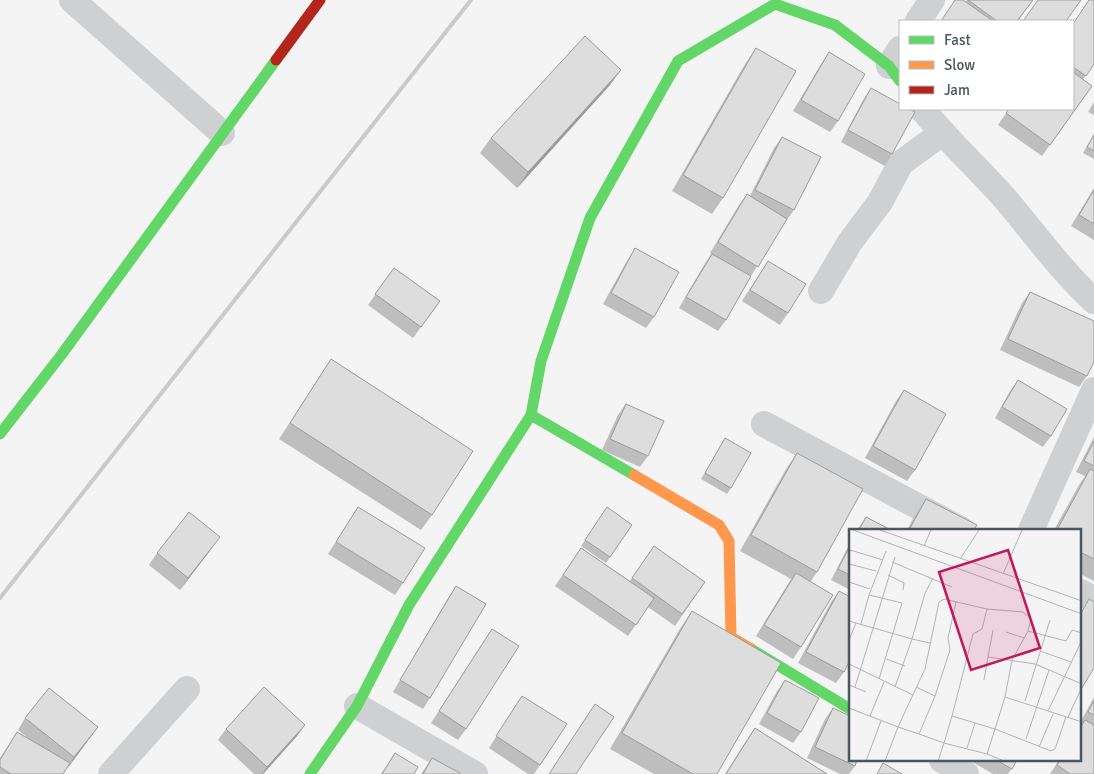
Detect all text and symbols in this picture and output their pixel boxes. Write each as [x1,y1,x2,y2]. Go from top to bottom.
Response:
legend [899,20,1074,110]
text: Fast [944,31,971,49]
text: Slow [944,56,975,74]
text: Jam [944,81,970,99]
inset map [849,529,1082,762]

